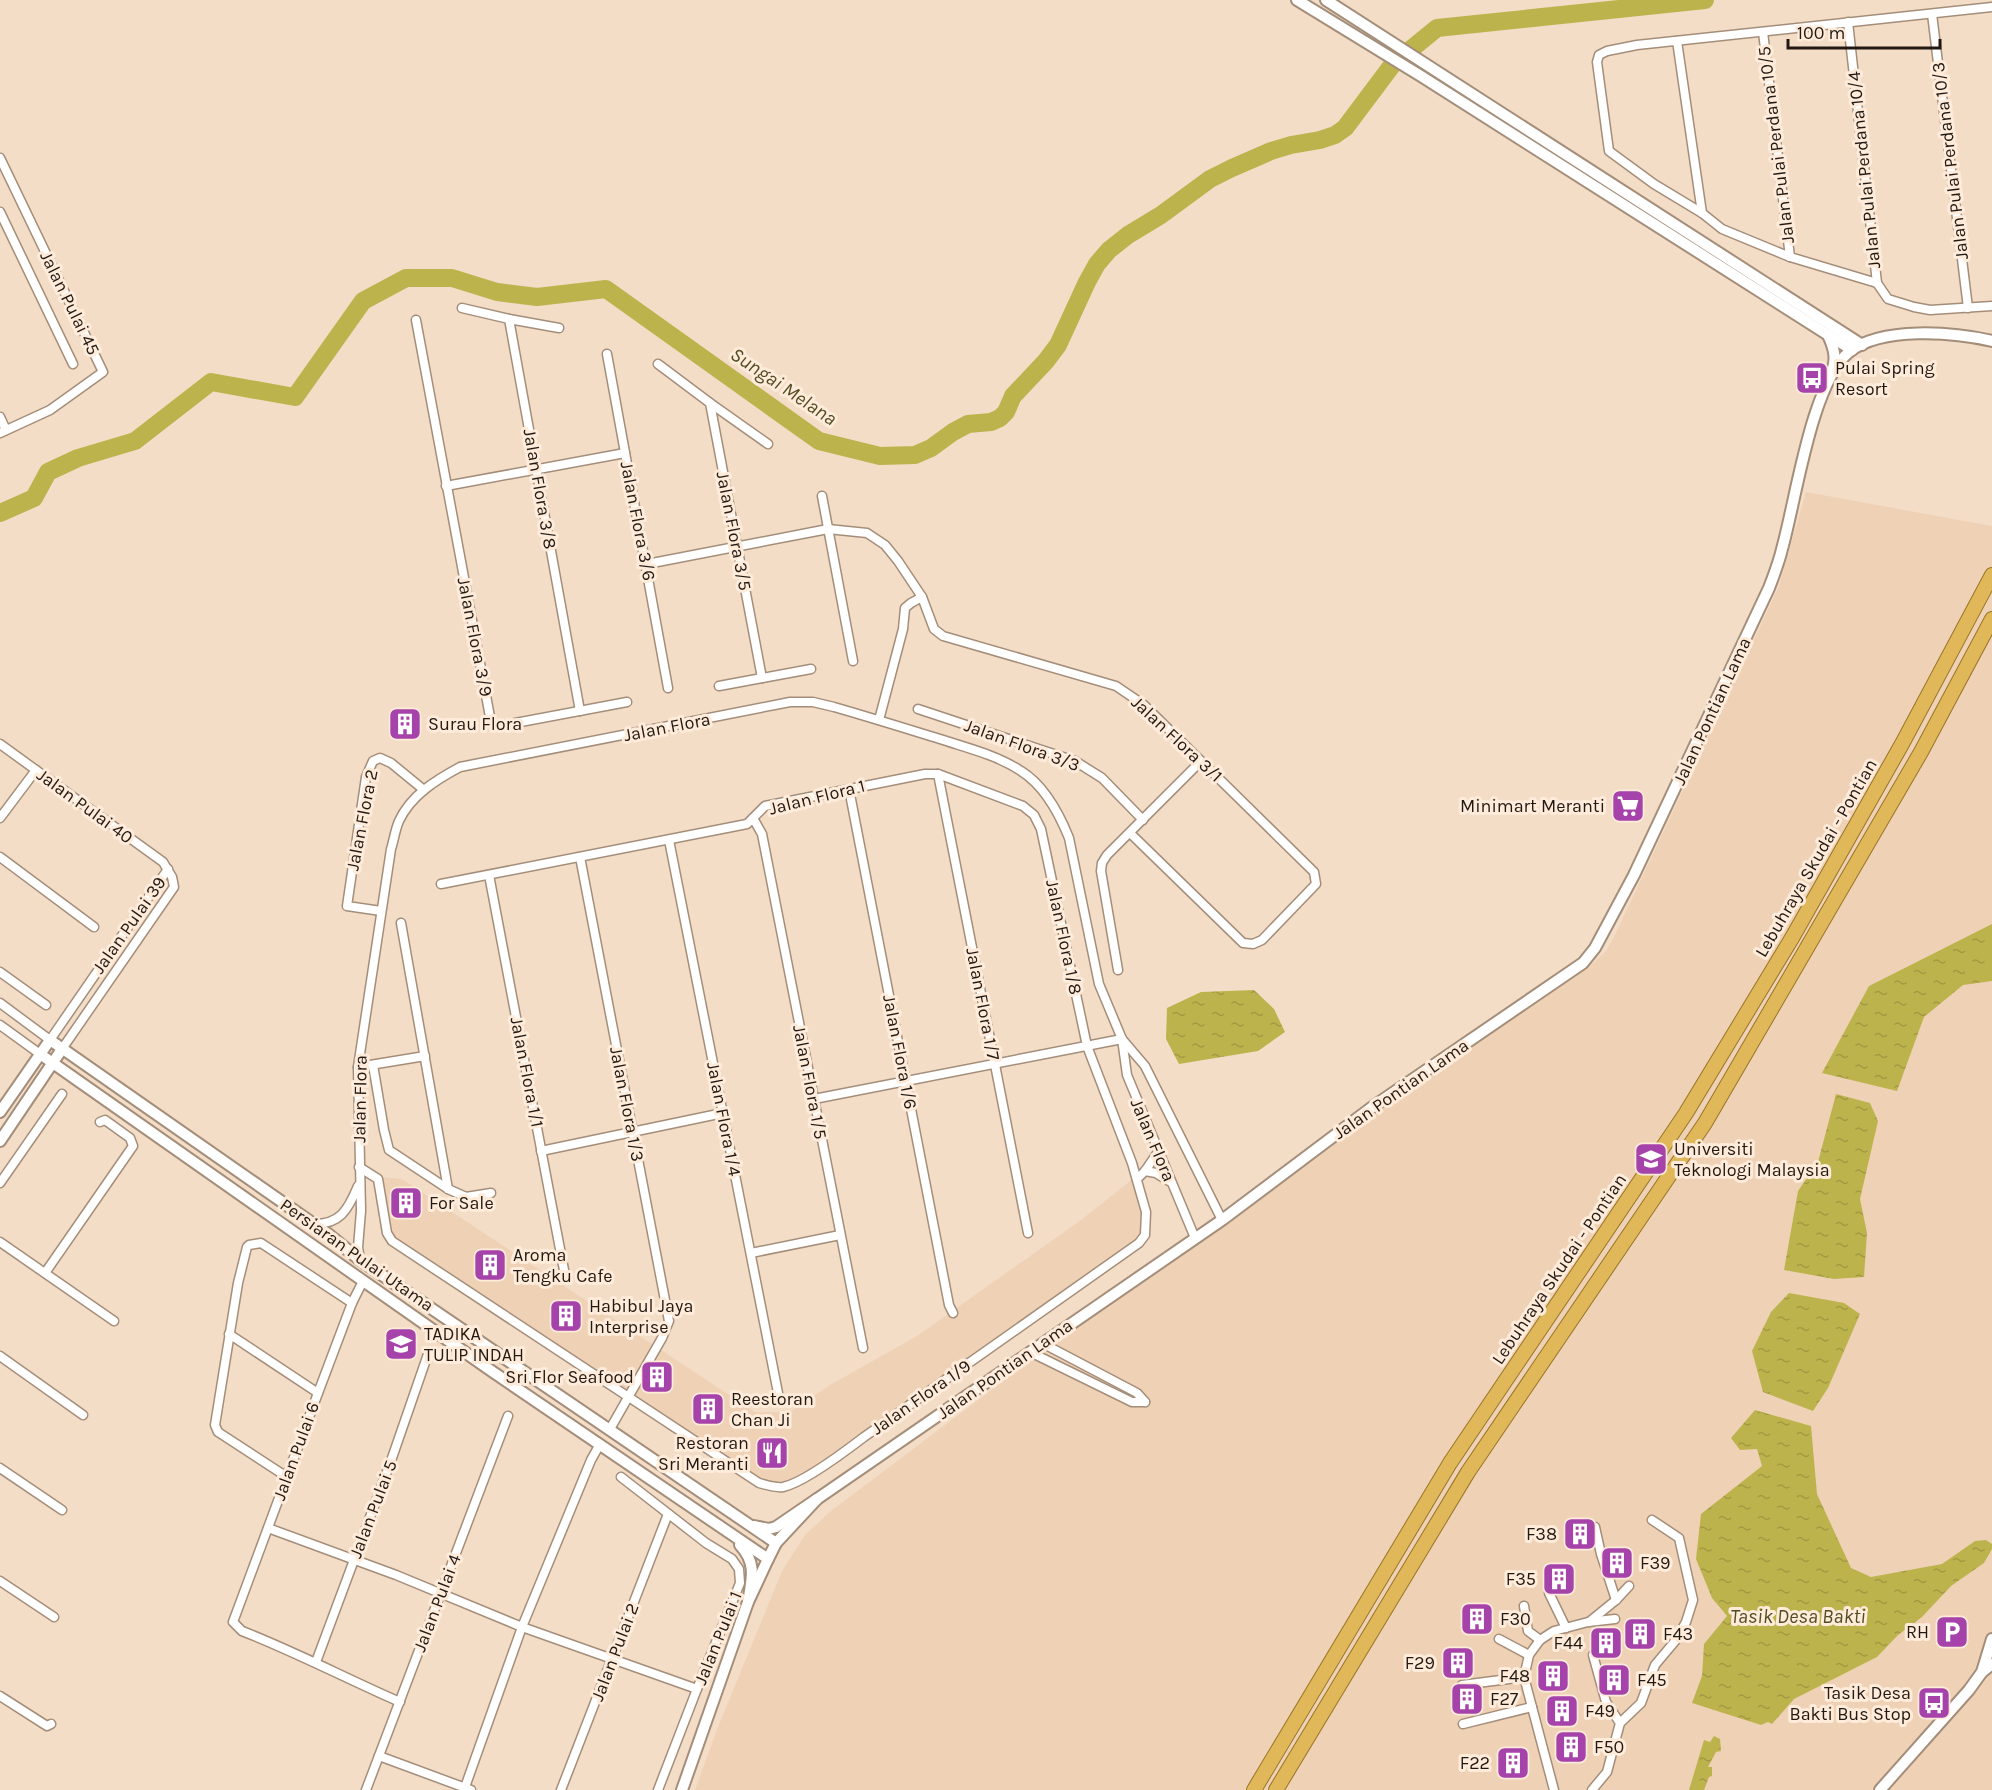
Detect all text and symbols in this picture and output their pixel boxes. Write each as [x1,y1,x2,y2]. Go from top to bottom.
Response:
scale bar [1788,12,1940,50]
text: 100 m [1797,22,1845,44]
street label: Jalan Pulai Perdana 10/5 [1753,45,1799,245]
street label: Jalan Pulai Perdana 10/3 [1927,61,1973,261]
street label: Jalan Pulai Perdana 10/4 [1843,70,1885,270]
street label: Jalan Pulai 45 [35,247,105,359]
water label: Sungai Melana [726,342,841,430]
place label: Pulai Spring Resort [1835,357,1935,400]
bus stop icon: Pulai Spring Resort [1794,360,1830,396]
street label: Jalan Flora 3/8 [519,427,561,551]
street label: Jalan Flora 3/6 [616,460,660,582]
street label: Jalan Flora 3/5 [712,470,756,592]
street label: Jalan Flora 3/9 [453,575,497,699]
street label: Jalan Pontian Lama [1668,634,1756,788]
street label: Jalan Flora 3/1 [1127,691,1227,787]
building icon: Surau Flora [387,706,423,742]
street label: Jalan Flora [622,708,712,746]
place label: Surau Flora [428,713,522,735]
street label: Jalan Flora 3/3 [961,714,1083,776]
street label: Lebuhraya Skudai - Pontian [1750,755,1882,961]
street label: Jalan Pulai 40 [33,764,137,848]
street label: Jalan Flora 2 [341,767,383,873]
street label: Jalan Flora 1 [767,774,867,820]
supermarket icon: Minimart Meranti [1610,788,1646,824]
place label: Minimart Meranti [1460,795,1605,817]
street label: Jalan Pulai 39 [87,872,171,978]
street label: Jalan Flora 1/8 [1041,877,1087,997]
street label: Jalan Flora 1/7 [961,946,1005,1063]
street label: Jalan Flora 1/6 [878,993,922,1111]
street label: Jalan Flora 1/1 [506,1015,548,1129]
street label: Jalan Flora 1/5 [788,1023,832,1141]
street label: Jalan Pontian Lama [1329,1034,1473,1144]
street label: Jalan Flora 1/3 [605,1045,649,1163]
street label: Jalan Flora [348,1055,372,1143]
street label: Jalan Flora 1/4 [702,1060,746,1178]
street label: Jalan Flora [1126,1095,1180,1185]
place label: Universiti Teknologi Malaysia [1674,1138,1830,1181]
school or university icon: Universiti Teknologi Malaysia [1633,1141,1669,1177]
street label: Lebuhraya Skudai - Pontian [1487,1169,1631,1369]
building icon: For Sale [388,1185,424,1221]
place label: For Sale [429,1192,494,1214]
street label: Persiaran Pulai Utama [276,1194,438,1316]
place label: Aroma Tengku Cafe [513,1244,613,1287]
building icon: Aroma Tengku Cafe [472,1247,508,1283]
place label: Habibul Jaya Interprise [589,1295,693,1338]
building icon: Habibul Jaya Interprise [548,1298,584,1334]
street label: Jalan Pontian Lama [933,1314,1077,1424]
place label: TADIKA TULIP INDAH [424,1323,524,1366]
school or university icon: TADIKA TULIP INDAH [383,1326,419,1362]
street label: Jalan Flora 1/9 [867,1355,975,1439]
building icon: Sri Flor Seafood [639,1359,675,1395]
place label: Sri Flor Seafood [505,1366,634,1388]
place label: Reestoran Chan Ji [731,1388,814,1431]
building icon: Reestoran Chan Ji [690,1391,726,1427]
street label: Jalan Pulai 6 [268,1399,324,1503]
place label: Restoran Sri Meranti [658,1432,749,1475]
restaurant icon: Restoran Sri Meranti [754,1435,790,1471]
street label: Jalan Pulai 5 [344,1457,402,1561]
building icon: F38 [1562,1516,1598,1552]
place label: F38 [1526,1523,1557,1545]
building icon: F39 [1599,1545,1635,1581]
street label: Jalan Pulai 4 [408,1551,466,1655]
place label: F39 [1640,1552,1671,1574]
building icon: F35 [1541,1561,1577,1597]
place label: F35 [1506,1568,1536,1590]
street label: Jalan Pulai 1 [689,1588,747,1688]
street label: Jalan Pulai 2 [586,1600,644,1704]
building icon: F30 [1459,1601,1495,1637]
water label: Tasik Desa Bakti [1730,1605,1866,1628]
place label: F30 [1500,1608,1531,1630]
parking icon: RH [1934,1614,1970,1650]
building icon: F43 [1622,1616,1658,1652]
place label: RH [1906,1621,1929,1643]
place label: F43 [1663,1623,1693,1645]
building icon: F44 [1588,1625,1624,1661]
place label: F44 [1553,1632,1583,1654]
building icon: F29 [1440,1645,1476,1681]
place label: F29 [1405,1652,1435,1674]
building icon: F48 [1535,1658,1571,1694]
building icon: F45 [1596,1662,1632,1698]
place label: F48 [1499,1665,1530,1687]
place label: F45 [1637,1669,1667,1691]
building icon: F27 [1449,1681,1485,1717]
place label: Tasik Desa Bakti Bus Stop [1790,1682,1911,1725]
bus stop icon: Tasik Desa Bakti Bus Stop [1916,1685,1952,1721]
place label: F27 [1490,1688,1519,1710]
building icon: F49 [1544,1693,1580,1729]
place label: F49 [1585,1700,1615,1722]
building icon: F50 [1553,1729,1589,1765]
place label: F50 [1594,1736,1624,1758]
building icon: F22 [1495,1745,1531,1781]
place label: F22 [1460,1752,1490,1774]

